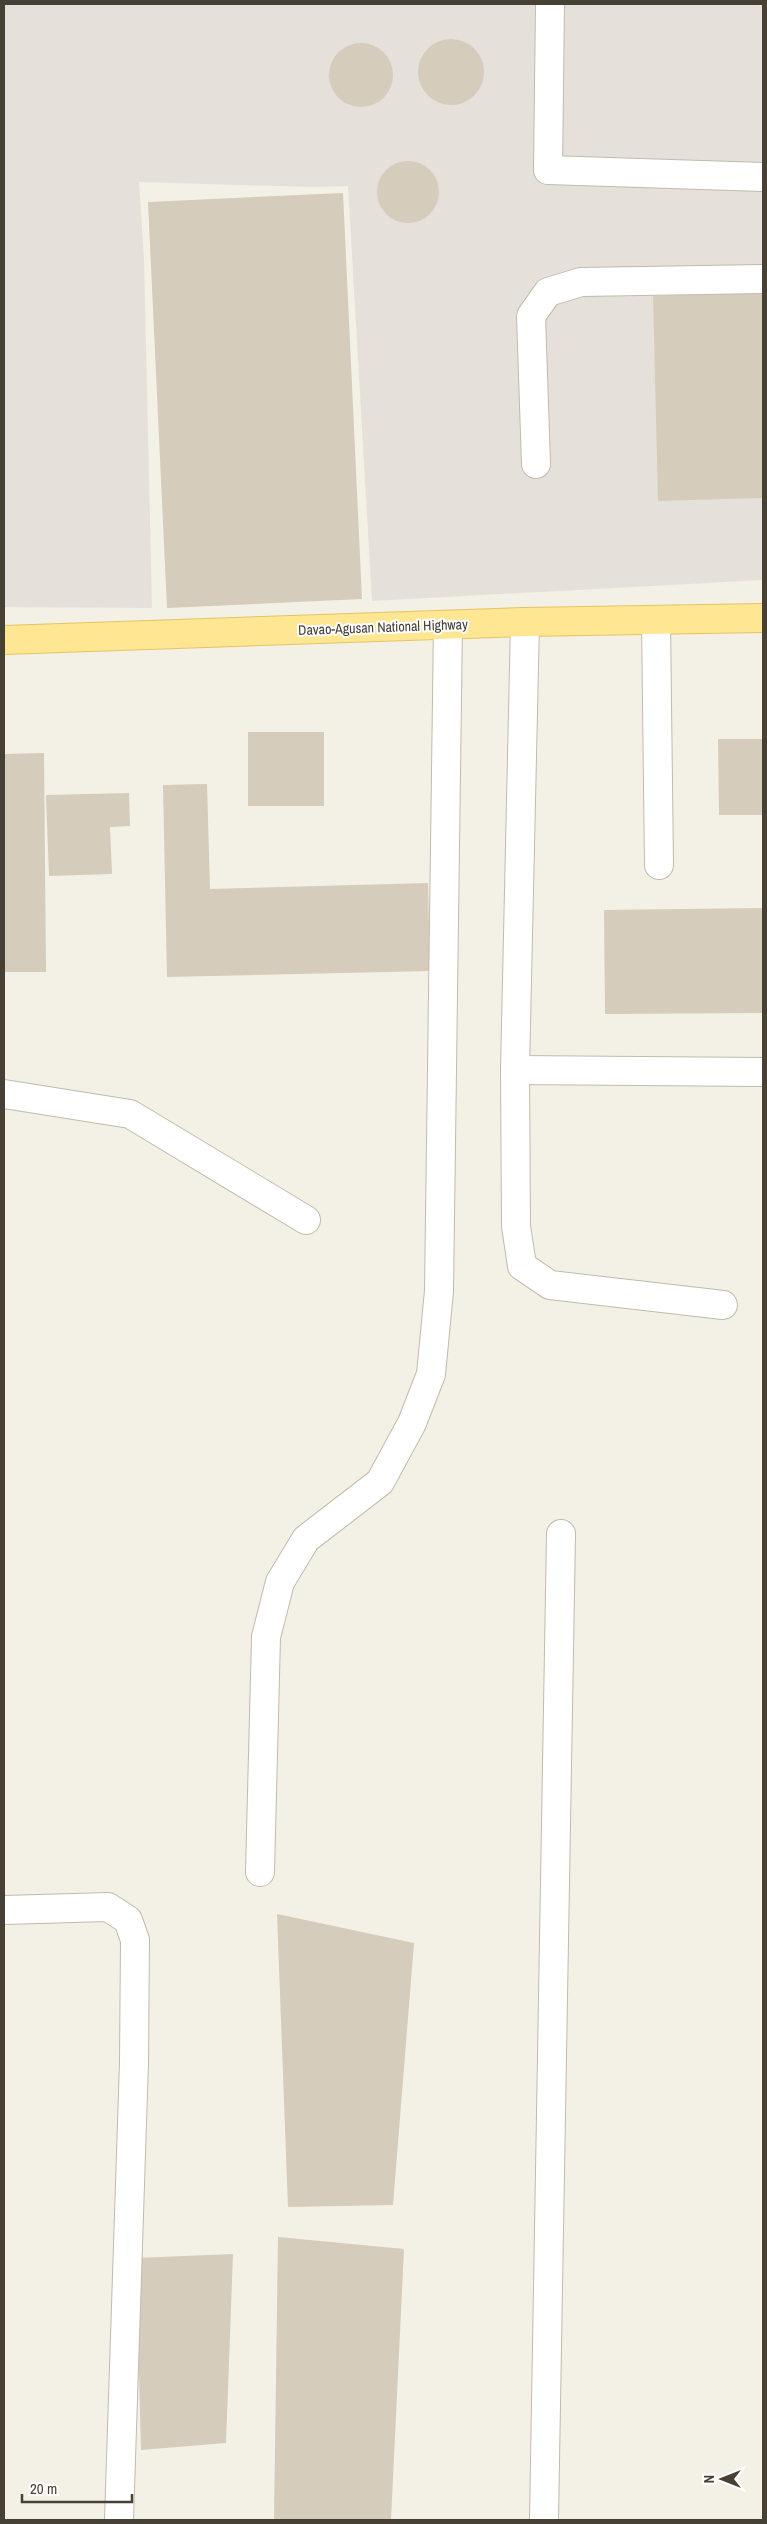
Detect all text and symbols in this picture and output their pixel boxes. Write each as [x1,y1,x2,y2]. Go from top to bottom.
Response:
street label: Davao-Agusan National Highway [298,615,468,639]
north arrow [697,2454,747,2504]
scale bar [22,2472,132,2504]
text: N [700,2475,718,2483]
text: 20 m [30,2478,57,2499]

